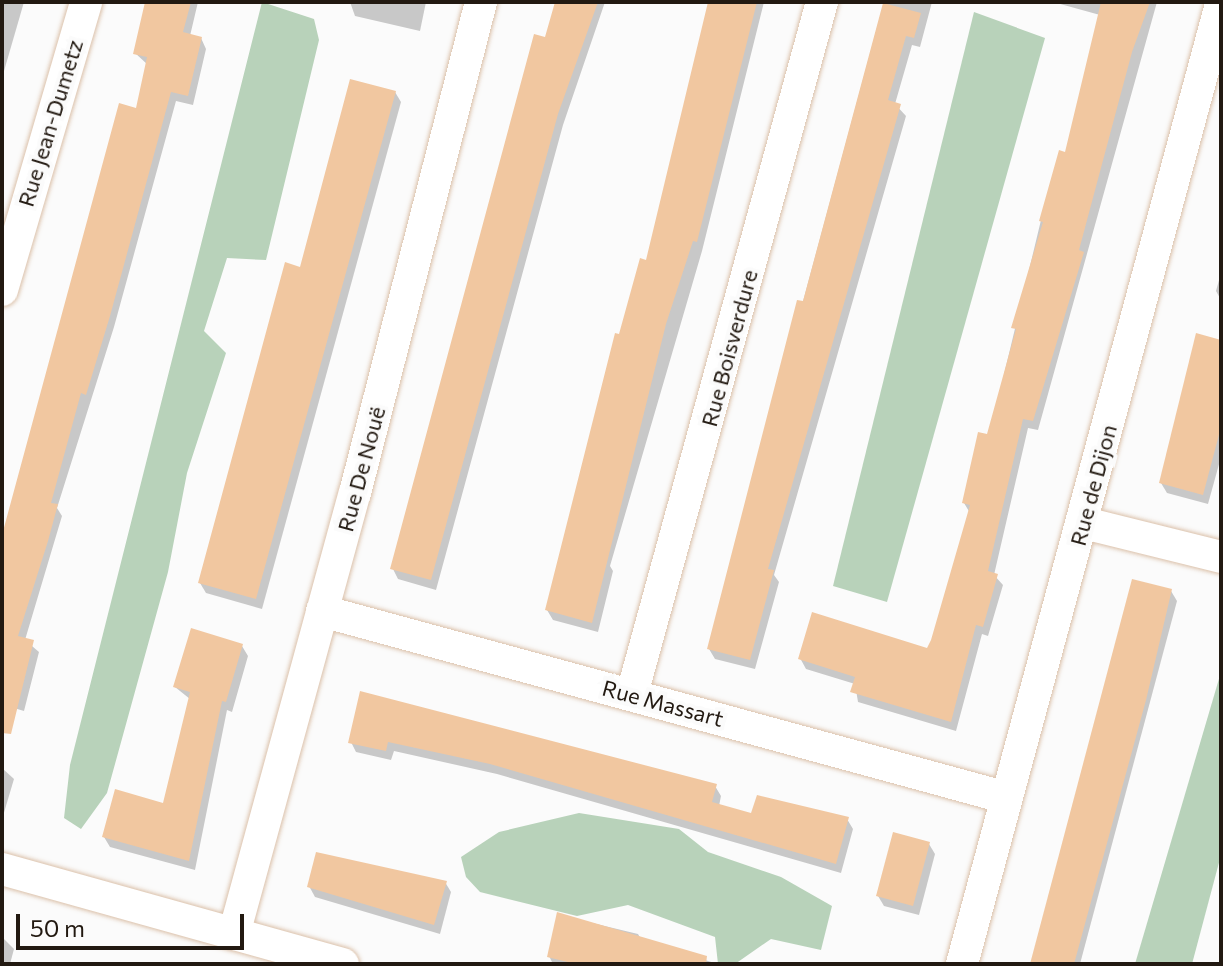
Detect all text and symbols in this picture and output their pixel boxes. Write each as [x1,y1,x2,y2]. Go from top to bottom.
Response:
street label: Rue Jean-Dumetz [12,36,88,210]
street label: Rue Boisverdure [695,267,763,429]
street label: Rue De Nouë [332,404,390,534]
street label: Rue de Dijon [1064,421,1122,549]
street label: Rue Massart [600,674,726,732]
scale bar [20,898,248,948]
text: 50 m [30,913,85,942]

